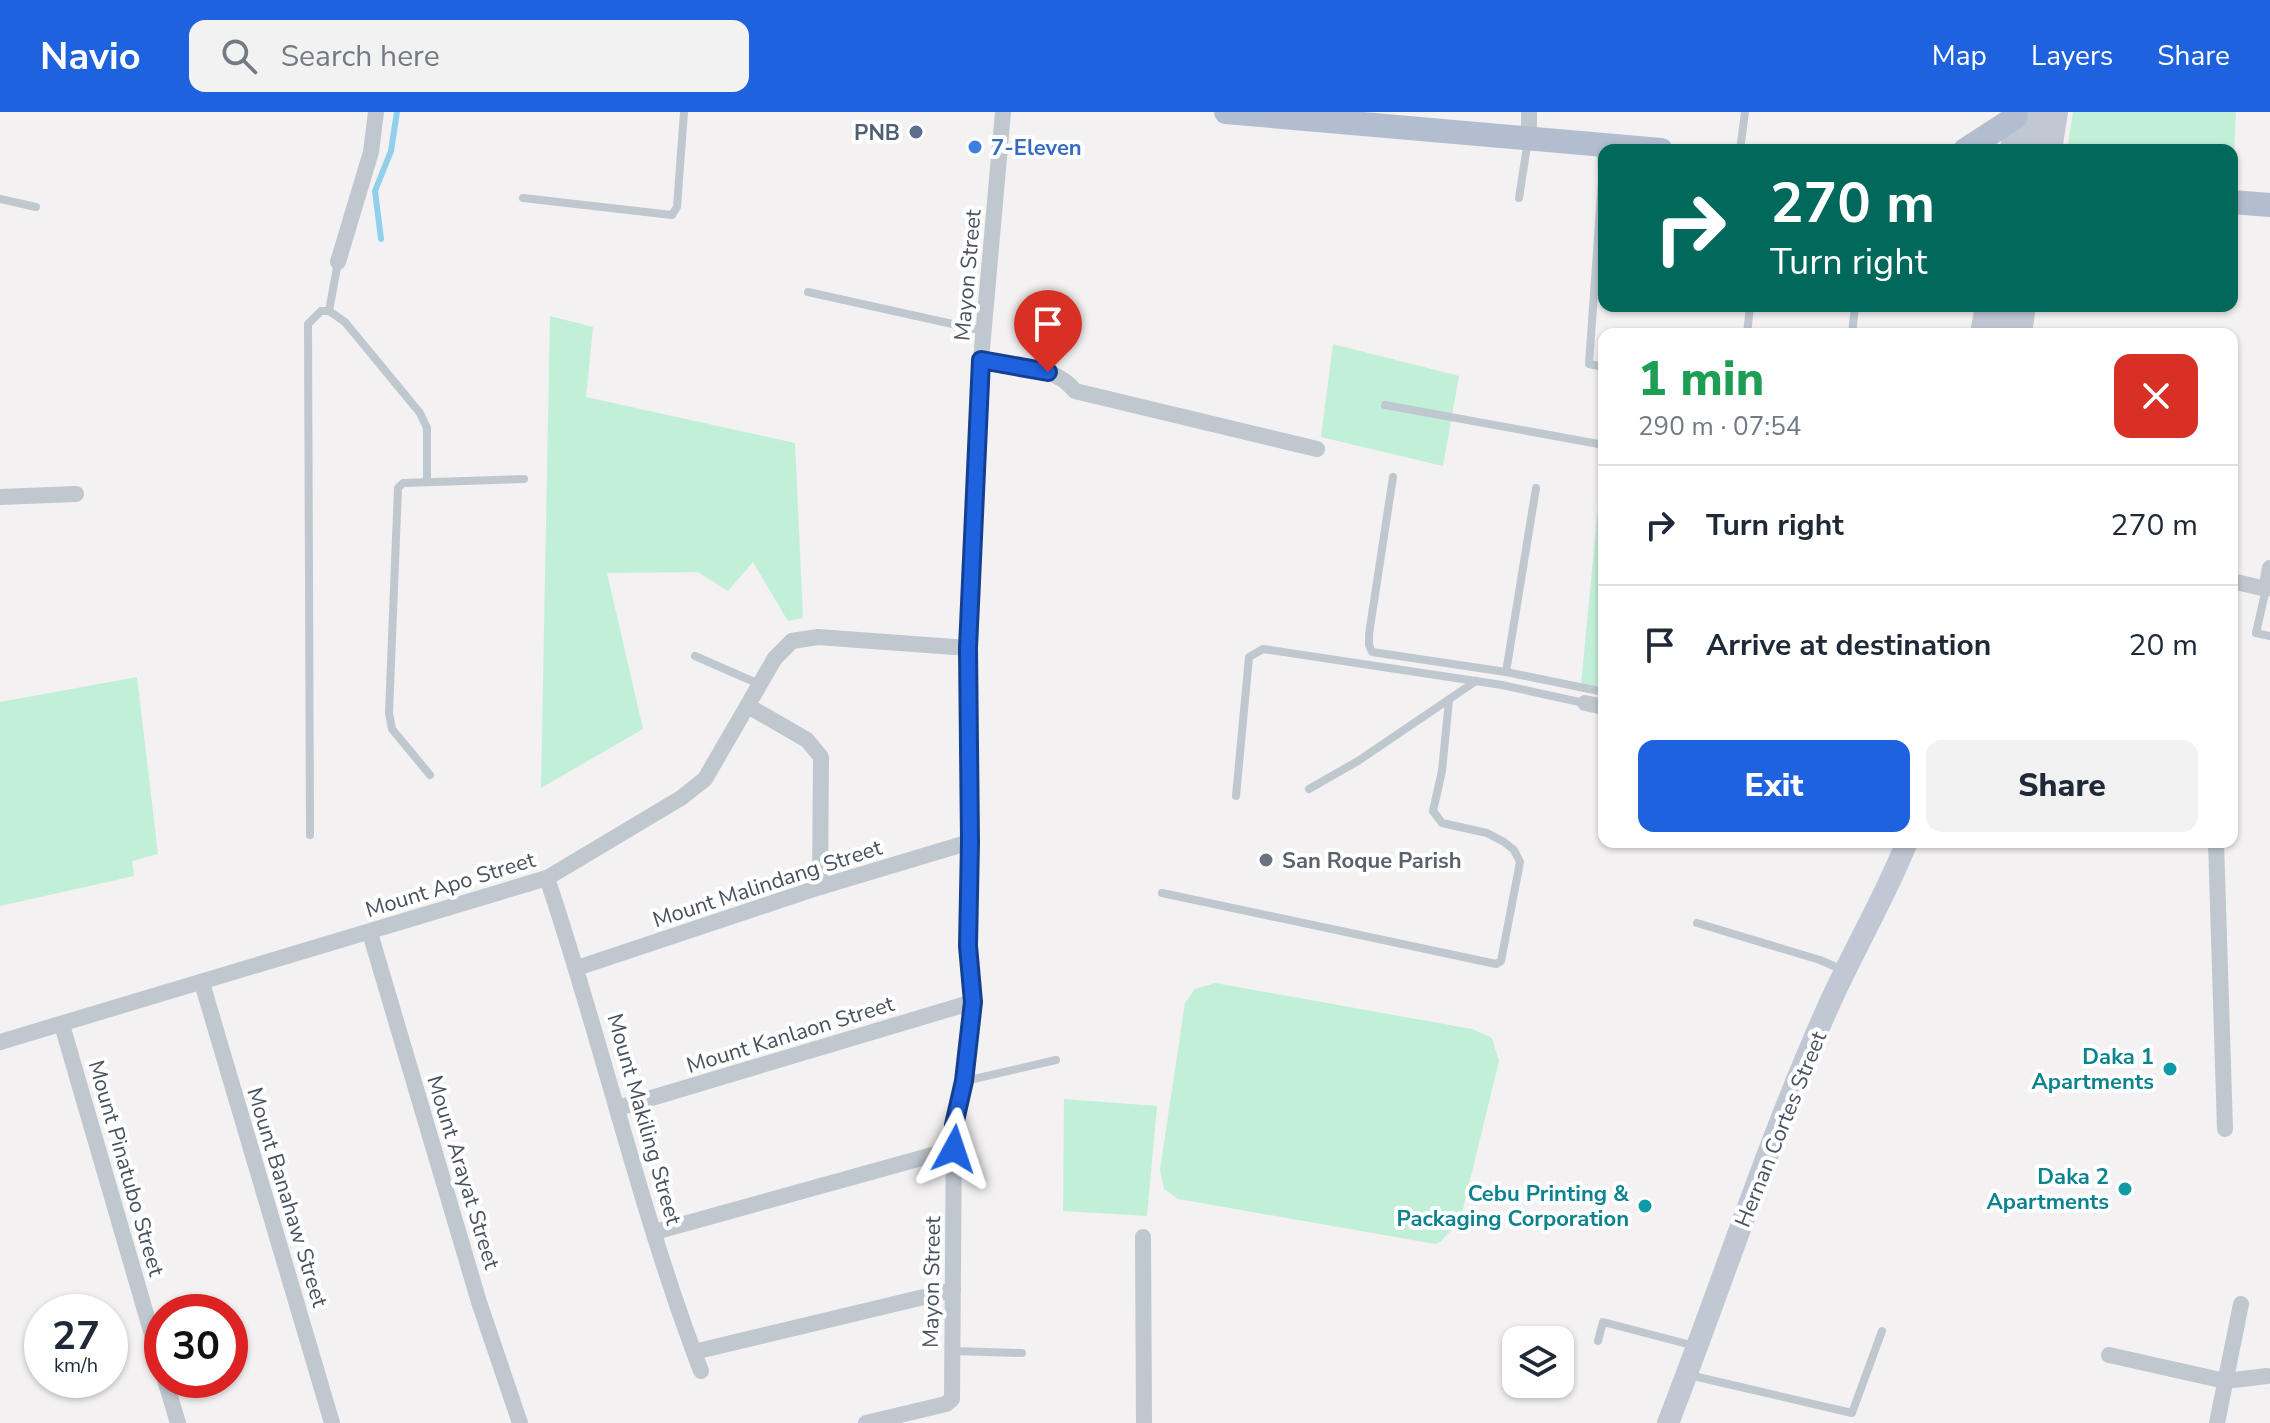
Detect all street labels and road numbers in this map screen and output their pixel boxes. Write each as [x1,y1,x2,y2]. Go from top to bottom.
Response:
street label: Mayon Street [947,208,989,342]
street label: Mount Malindang Street [649,833,886,935]
street label: Mount Apo Street [362,845,539,925]
street label: Mount Kanlaon Street [683,989,898,1081]
street label: Mount Makiling Street [600,1010,689,1229]
street label: Hernan Cortes Street [1728,1027,1834,1232]
street label: Mount Pinatubo Street [81,1057,171,1280]
street label: Mount Arayat Street [419,1072,507,1273]
street label: Mount Banahaw Street [239,1084,335,1311]
street label: Mayon Street [916,1216,948,1348]

